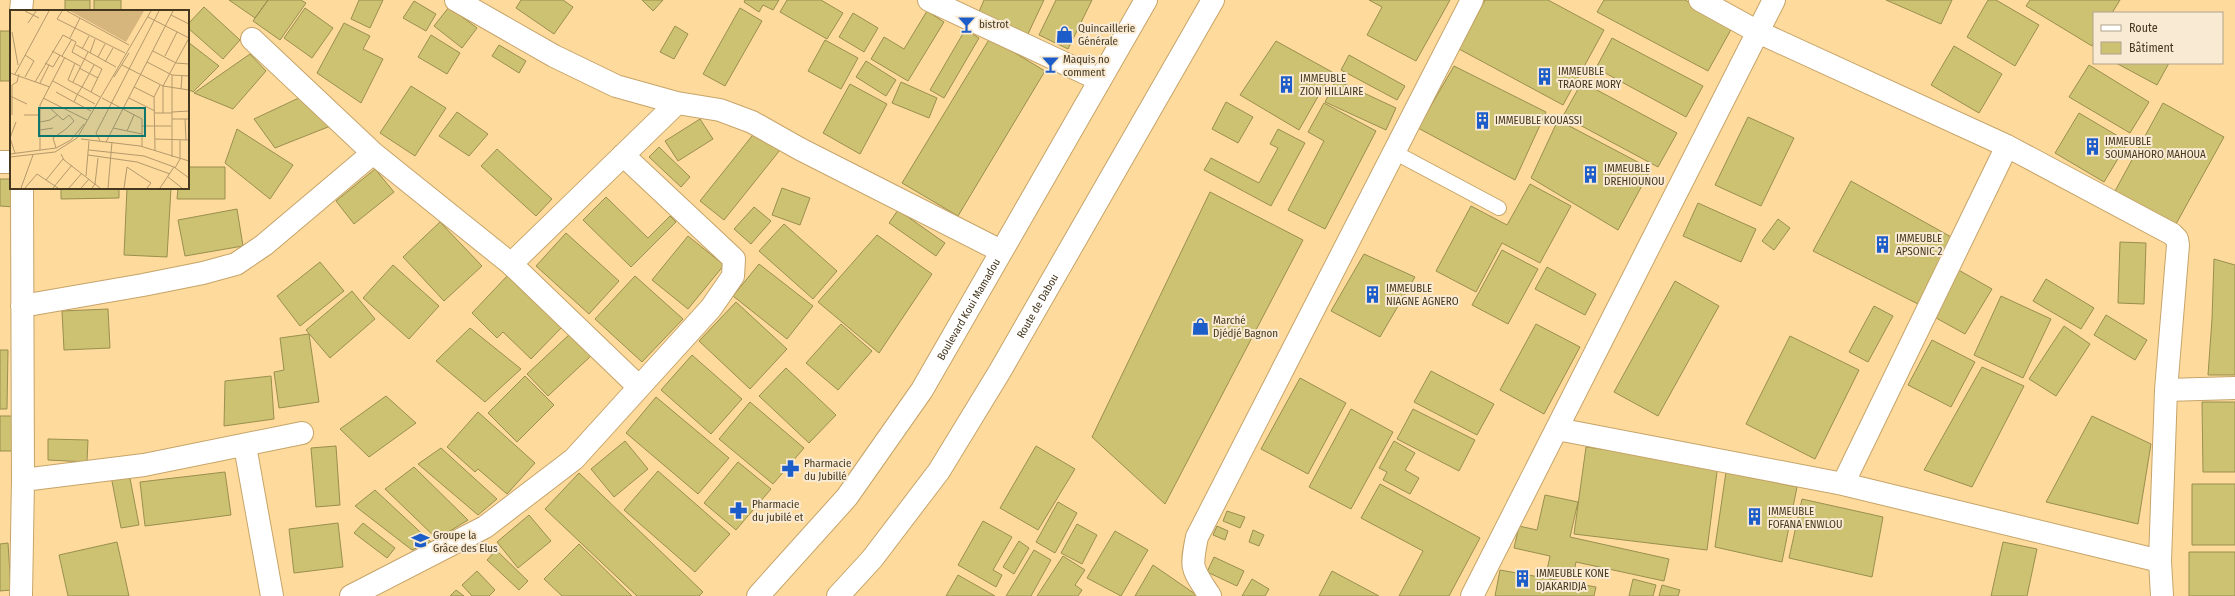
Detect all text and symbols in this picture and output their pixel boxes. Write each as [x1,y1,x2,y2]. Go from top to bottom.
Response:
inset map [10,10,189,189]
legend [2093,12,2223,64]
bar icon: bistrot [956,14,976,34]
place label: bistrot [979,18,1009,31]
text: Route [2129,21,2158,35]
place label: Quincaillerie Générale [1078,22,1135,48]
shop icon: Quincaillerie Générale [1055,24,1075,44]
text: Bâtiment [2129,41,2174,55]
place label: Maquis no comment [1063,53,1110,79]
bar icon: Maquis no comment [1040,55,1060,75]
place label: IMMEUBLE TRAORE MORY [1558,65,1622,91]
building icon: IMMEUBLE TRAORE MORY [1535,67,1555,87]
place label: IMMEUBLE ZION HILLAIRE [1300,72,1363,98]
building icon: IMMEUBLE ZION HILLAIRE [1277,74,1297,94]
building icon: IMMEUBLE KOUASSI [1472,110,1492,130]
place label: IMMEUBLE KOUASSI [1495,114,1582,127]
place label: IMMEUBLE SOUMAHORO MAHOUA [2105,135,2206,161]
building icon: IMMEUBLE SOUMAHORO MAHOUA [2082,137,2102,157]
place label: IMMEUBLE DREHIOUNOU [1604,162,1665,188]
building icon: IMMEUBLE DREHIOUNOU [1581,164,1601,184]
place label: IMMEUBLE APSONIC 2 [1896,232,1942,258]
building icon: IMMEUBLE APSONIC 2 [1873,234,1893,254]
street label: Boulevard Koui Mamadou [935,256,1003,363]
street label: Route de Dabou [1014,272,1061,341]
place label: IMMEUBLE NIAGNE AGNERO [1386,282,1459,308]
building icon: IMMEUBLE NIAGNE AGNERO [1363,284,1383,304]
place label: Marché Djédjé Bagnon [1213,314,1278,340]
shop icon: Marché Djédjé Bagnon [1190,316,1210,336]
place label: Pharmacie du Jubillé [804,457,851,483]
pharmacy icon: Pharmacie du Jubillé [781,459,801,479]
place label: Pharmacie du jubilé et [752,498,804,524]
pharmacy icon: Pharmacie du jubilé et [729,500,749,520]
place label: IMMEUBLE FOFANA ENWLOU [1768,505,1842,531]
building icon: IMMEUBLE FOFANA ENWLOU [1745,507,1765,527]
place label: Groupe la Grâce des Elus [433,529,498,555]
school or university icon: Groupe la Grâce des Elus [410,531,430,551]
place label: IMMEUBLE KONE DJAKARIDJA [1536,567,1609,593]
building icon: IMMEUBLE KONE DJAKARIDJA [1513,569,1533,589]

